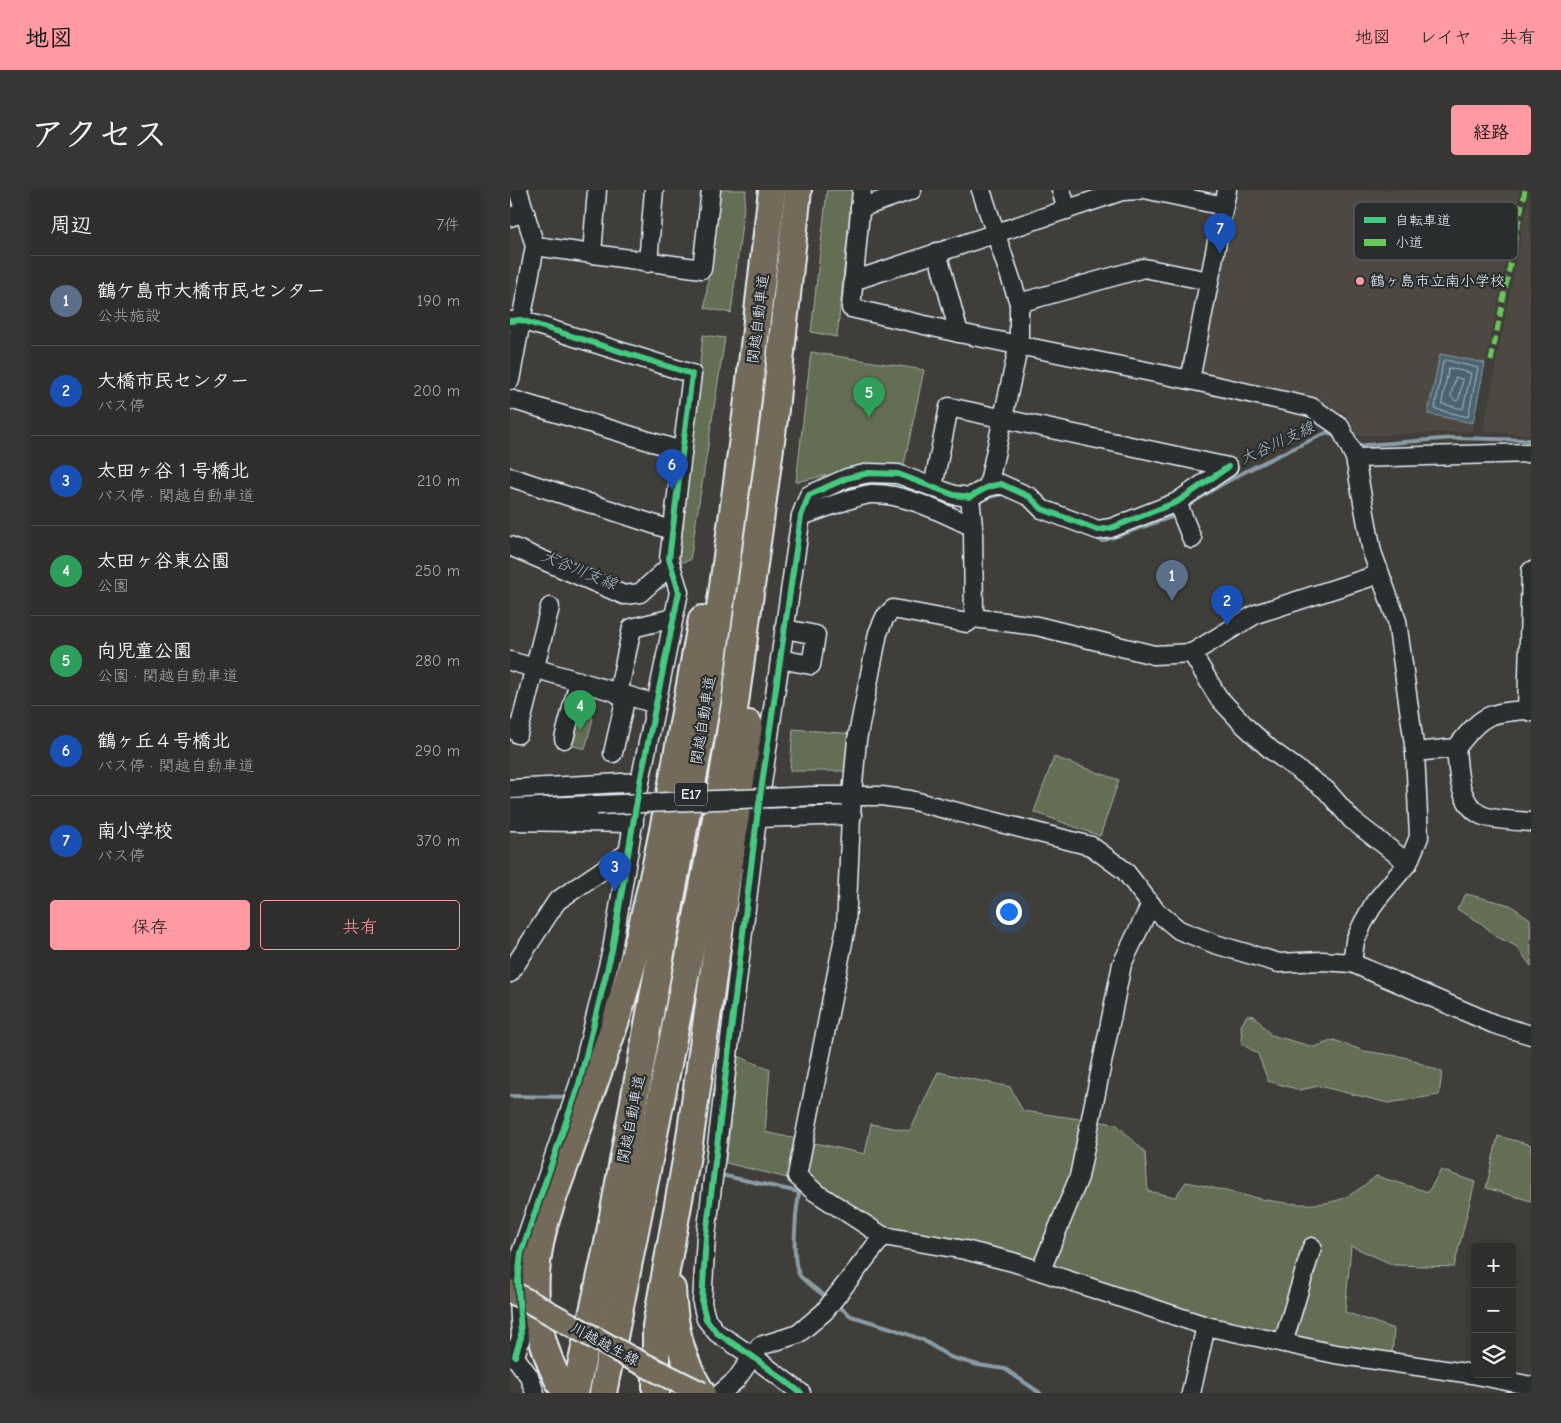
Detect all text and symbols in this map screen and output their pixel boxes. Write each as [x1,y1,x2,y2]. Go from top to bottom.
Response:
text: 地図 [25,24,73,52]
text: 地図 [1355,27,1391,48]
text: レイヤ [1419,27,1472,48]
text: 共有 [1500,27,1536,48]
button: 経路 [1451,105,1531,155]
text: アクセス [30,114,168,155]
legend [1354,202,1518,260]
text: 自転車道 [1395,212,1451,229]
text: 周辺 [50,213,92,237]
pin: 7 [1204,213,1236,254]
text: 7件 [436,216,460,234]
text: 小道 [1395,234,1423,251]
place label: 鶴ヶ島市立南小学校 [1370,272,1505,290]
street label: 関越自動車道 [744,273,772,365]
marker: 鶴ヶ島市立南小学校 [1354,275,1366,287]
text: 鶴ケ島市大橋市民センター [97,280,325,302]
text: 1 [63,292,69,310]
text: 190 m [417,292,460,310]
text: 公共施設 [97,307,161,325]
text: 大橋市民センター [97,370,249,392]
pin: 5 [853,377,885,418]
text: 2 [62,382,70,400]
text: 200 m [414,382,460,400]
text: バス停 [97,397,145,415]
water label: 大谷川支線 [1237,418,1318,468]
pin: 6 [656,449,688,490]
text: 太田ヶ谷１号橋北 [97,460,249,482]
text: 3 [62,472,70,490]
text: 210 m [417,472,460,490]
text: バス停 · 関越自動車道 [97,487,255,505]
water label: 大谷川支線 [539,547,620,594]
text: 太田ヶ谷東公園 [97,550,230,572]
pin: 1 [1156,560,1188,601]
text: 4 [62,562,70,580]
text: 250 m [415,562,460,580]
text: 公園 [97,577,129,595]
pin: 2 [1211,585,1243,626]
text: 向児童公園 [97,640,192,662]
text: 5 [62,652,70,670]
text: 280 m [415,652,460,670]
text: 公園 · 関越自動車道 [97,667,239,685]
street label: 関越自動車道 [687,674,719,766]
pin: 4 [564,690,596,731]
text: 鶴ヶ丘４号橋北 [97,730,230,752]
text: 6 [62,742,70,760]
text: 290 m [415,742,460,760]
text: バス停 · 関越自動車道 [97,757,255,775]
road number: E17 [675,782,707,806]
text: 南小学校 [97,820,173,842]
text: 7 [62,832,70,850]
text: 370 m [416,832,460,850]
text: バス停 [97,847,145,865]
pin: 3 [599,851,631,892]
your location [996,899,1022,925]
button: 保存 [50,900,250,950]
button: 共有 [260,900,460,950]
street label: 関越自動車道 [614,1073,648,1165]
map controls [1471,1243,1516,1378]
button: + [1471,1243,1516,1288]
button: − [1471,1288,1516,1333]
street label: 川越越生線 [568,1318,642,1370]
button: layers [1471,1333,1516,1378]

